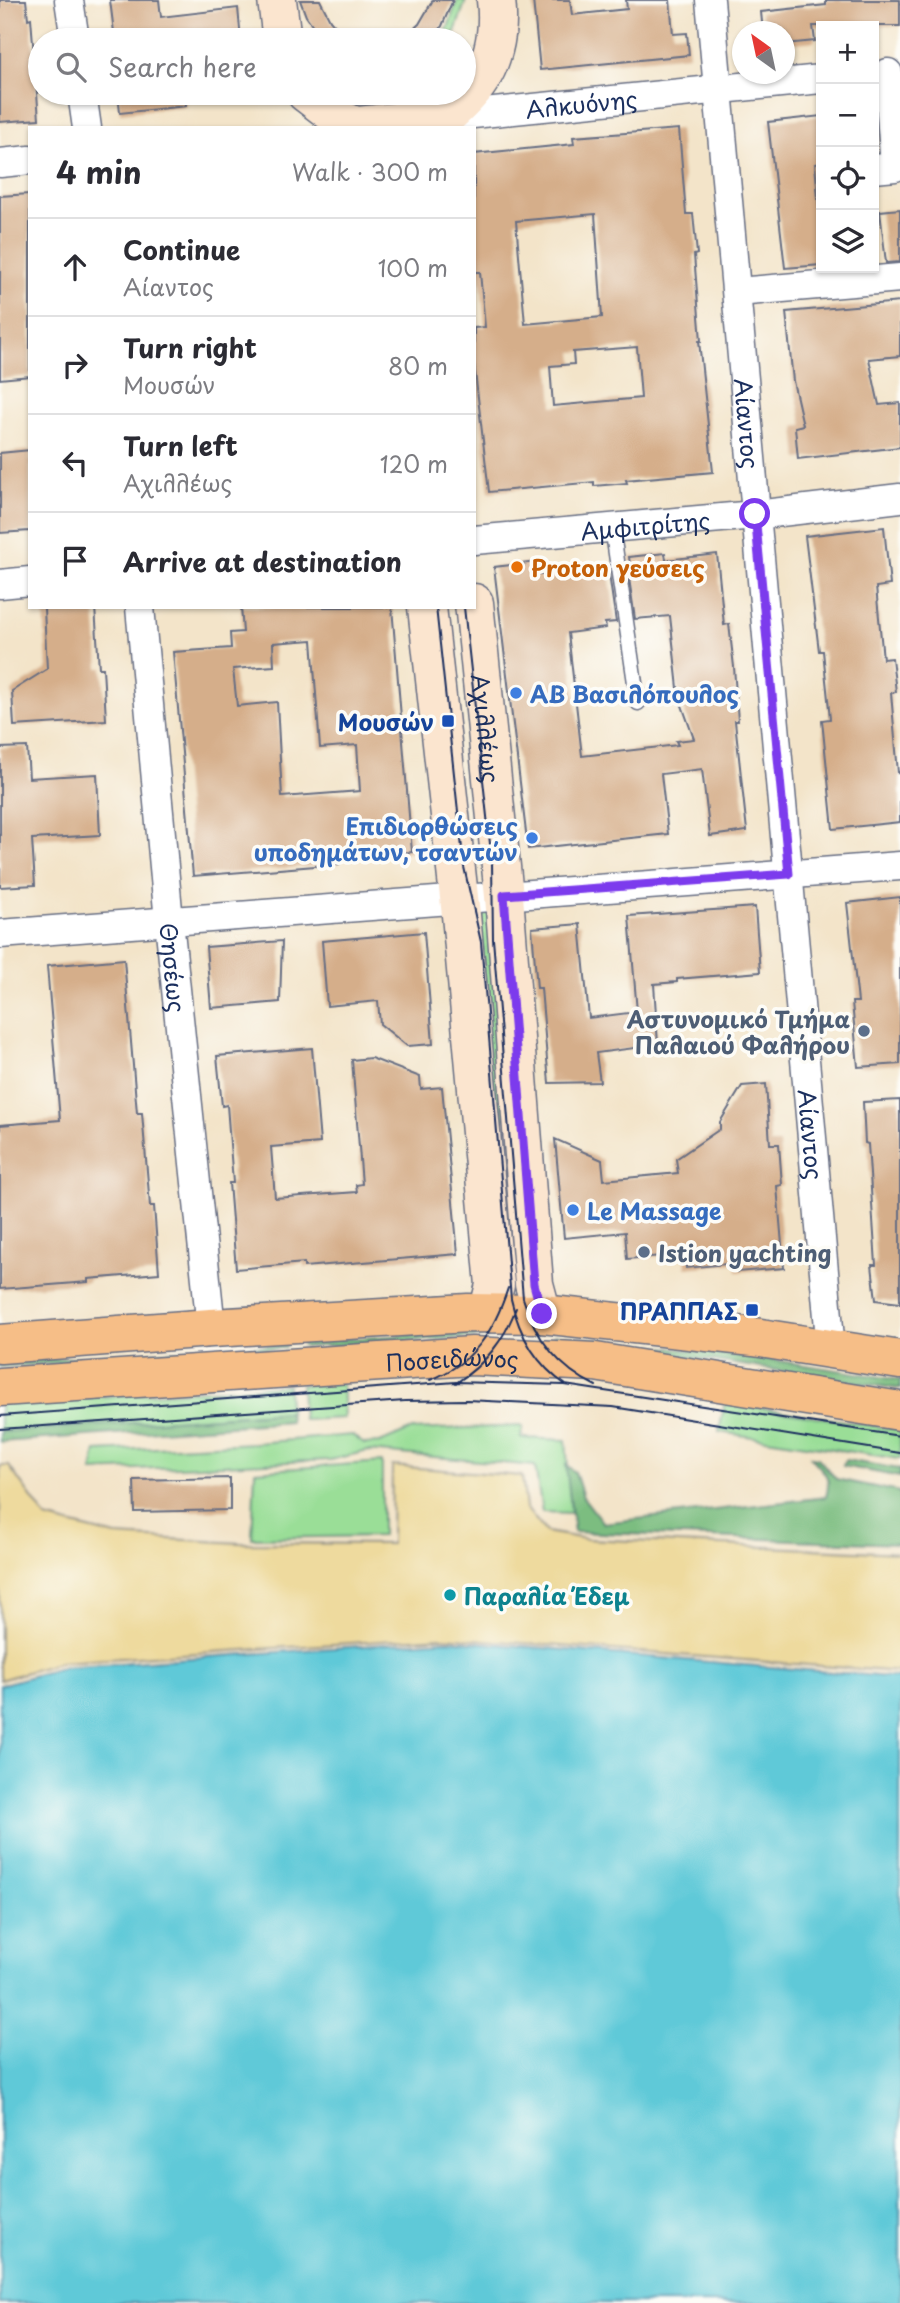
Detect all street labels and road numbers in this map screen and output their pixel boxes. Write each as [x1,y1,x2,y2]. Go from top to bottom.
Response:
street label: Αλκυόνης [524,80,639,126]
street label: Αίαντος [726,377,769,470]
street label: Αμφιτρίτης [579,502,712,548]
street label: Αχιλλέως [464,672,510,784]
street label: Θησέως [152,921,196,1014]
street label: Αίαντος [790,1088,833,1181]
street label: Ποσειδώνος [384,1338,519,1379]

